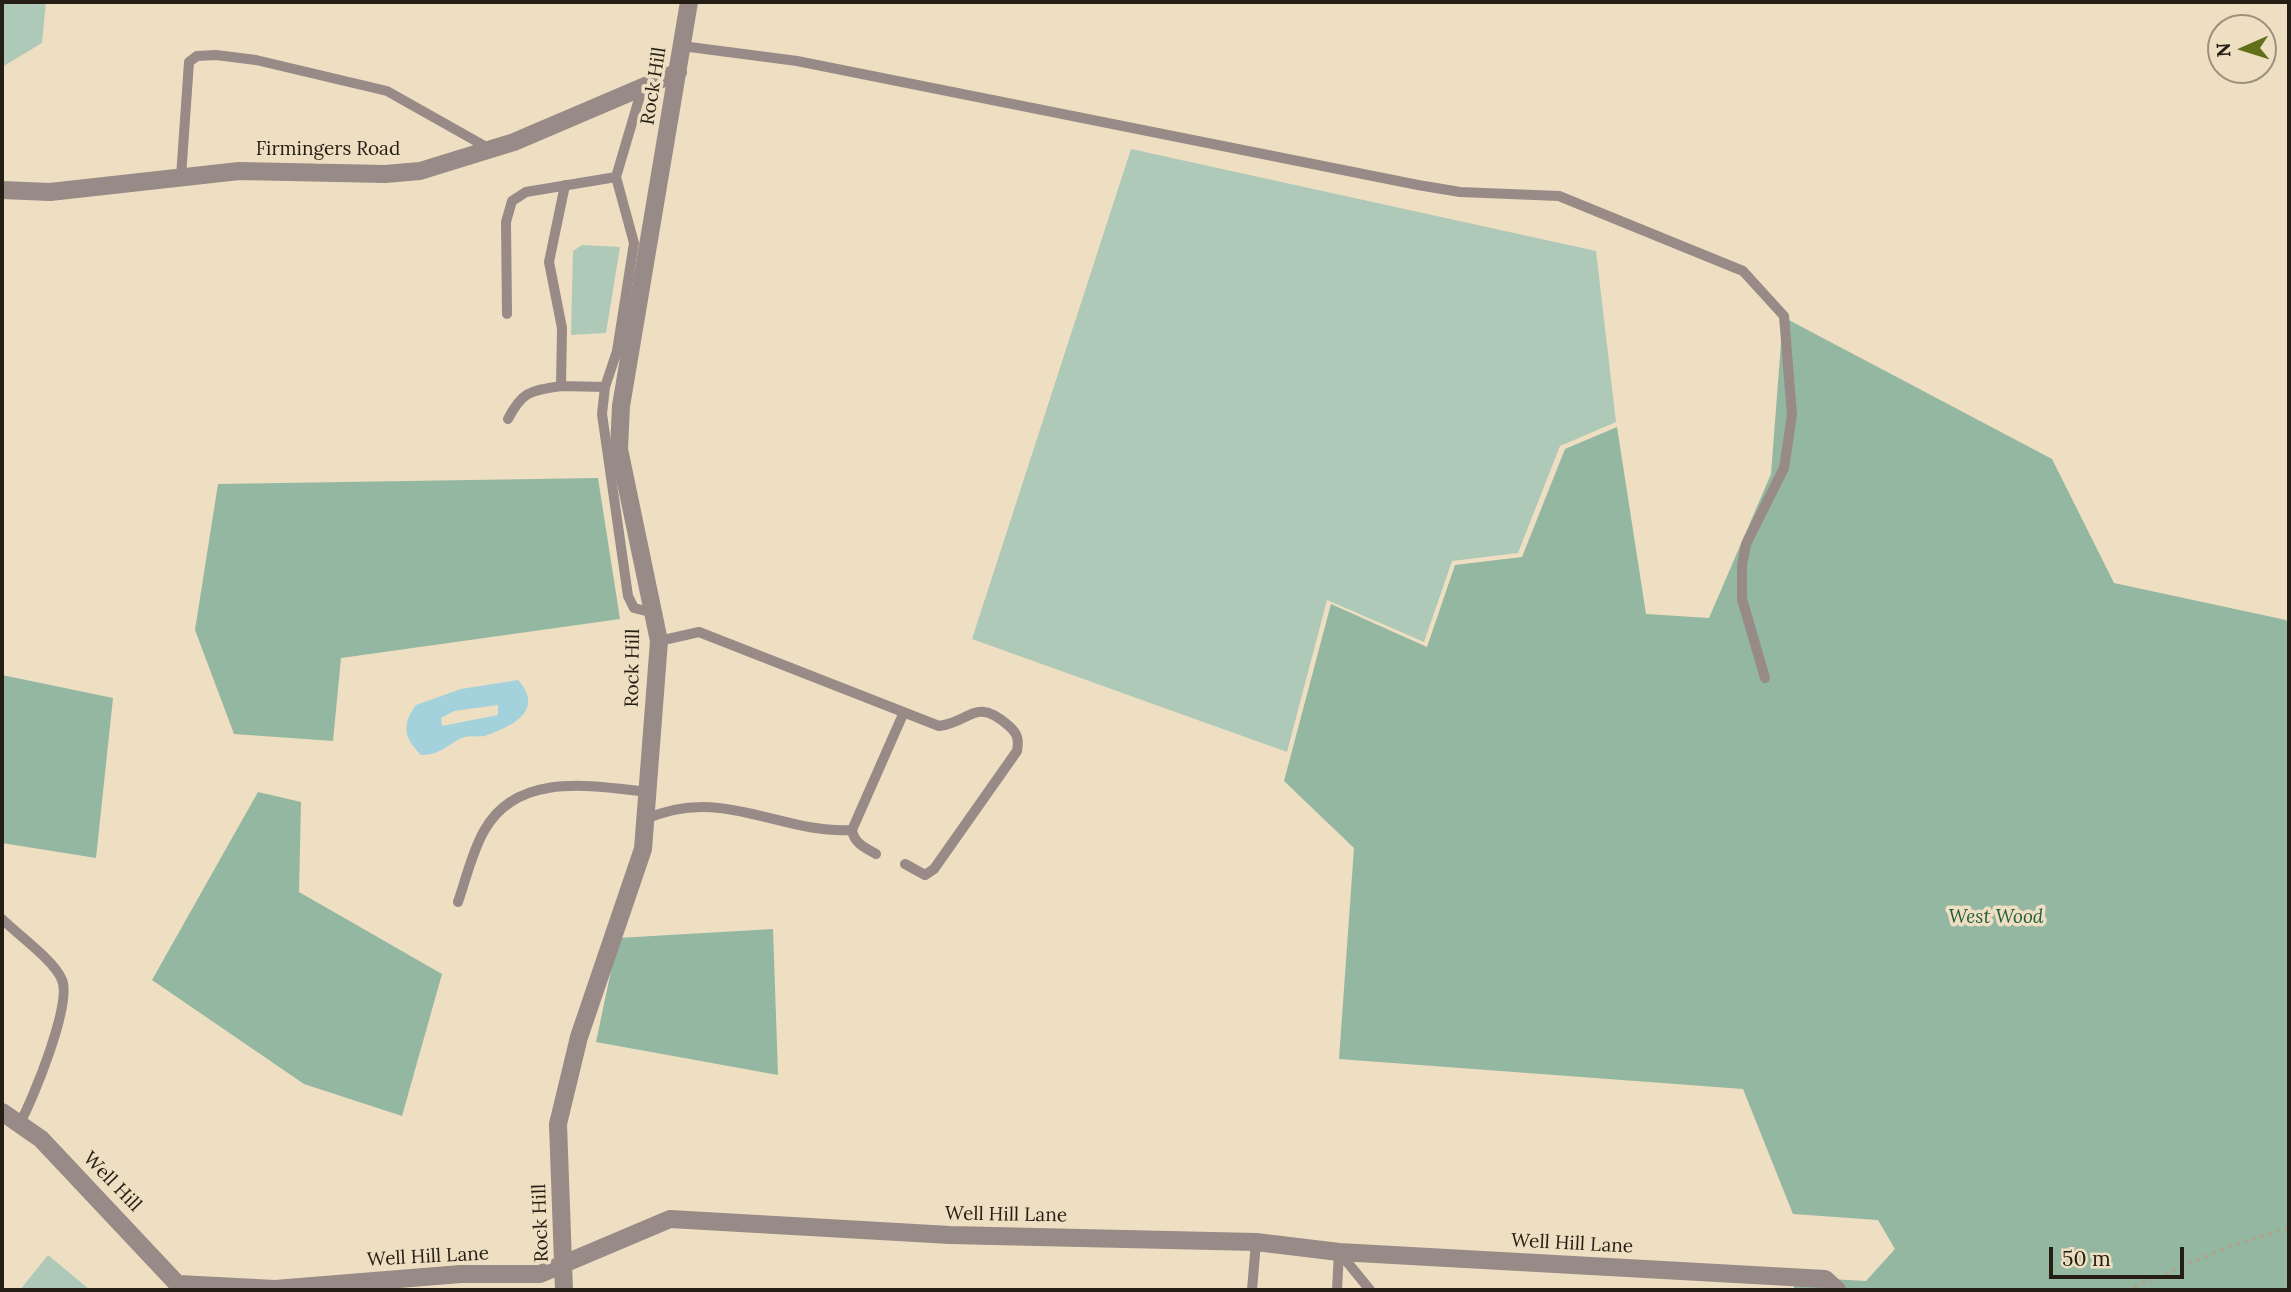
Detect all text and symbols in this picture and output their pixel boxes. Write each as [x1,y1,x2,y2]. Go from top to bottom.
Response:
north arrow [2207,14,2277,84]
text: N [2211,42,2235,58]
street label: Rock Hill [637,45,671,127]
street label: Firmingers Road [256,139,400,161]
street label: Rock Hill [621,629,645,707]
park label: West Wood [1949,907,2043,929]
street label: Well Hill [78,1147,146,1217]
street label: Rock Hill [528,1183,554,1263]
street label: Well Hill Lane [945,1203,1067,1227]
street label: Well Hill Lane [1510,1229,1634,1259]
scale bar [2053,1232,2188,1276]
street label: Well Hill Lane [366,1242,490,1272]
text: 50 m [2062,1245,2111,1272]

